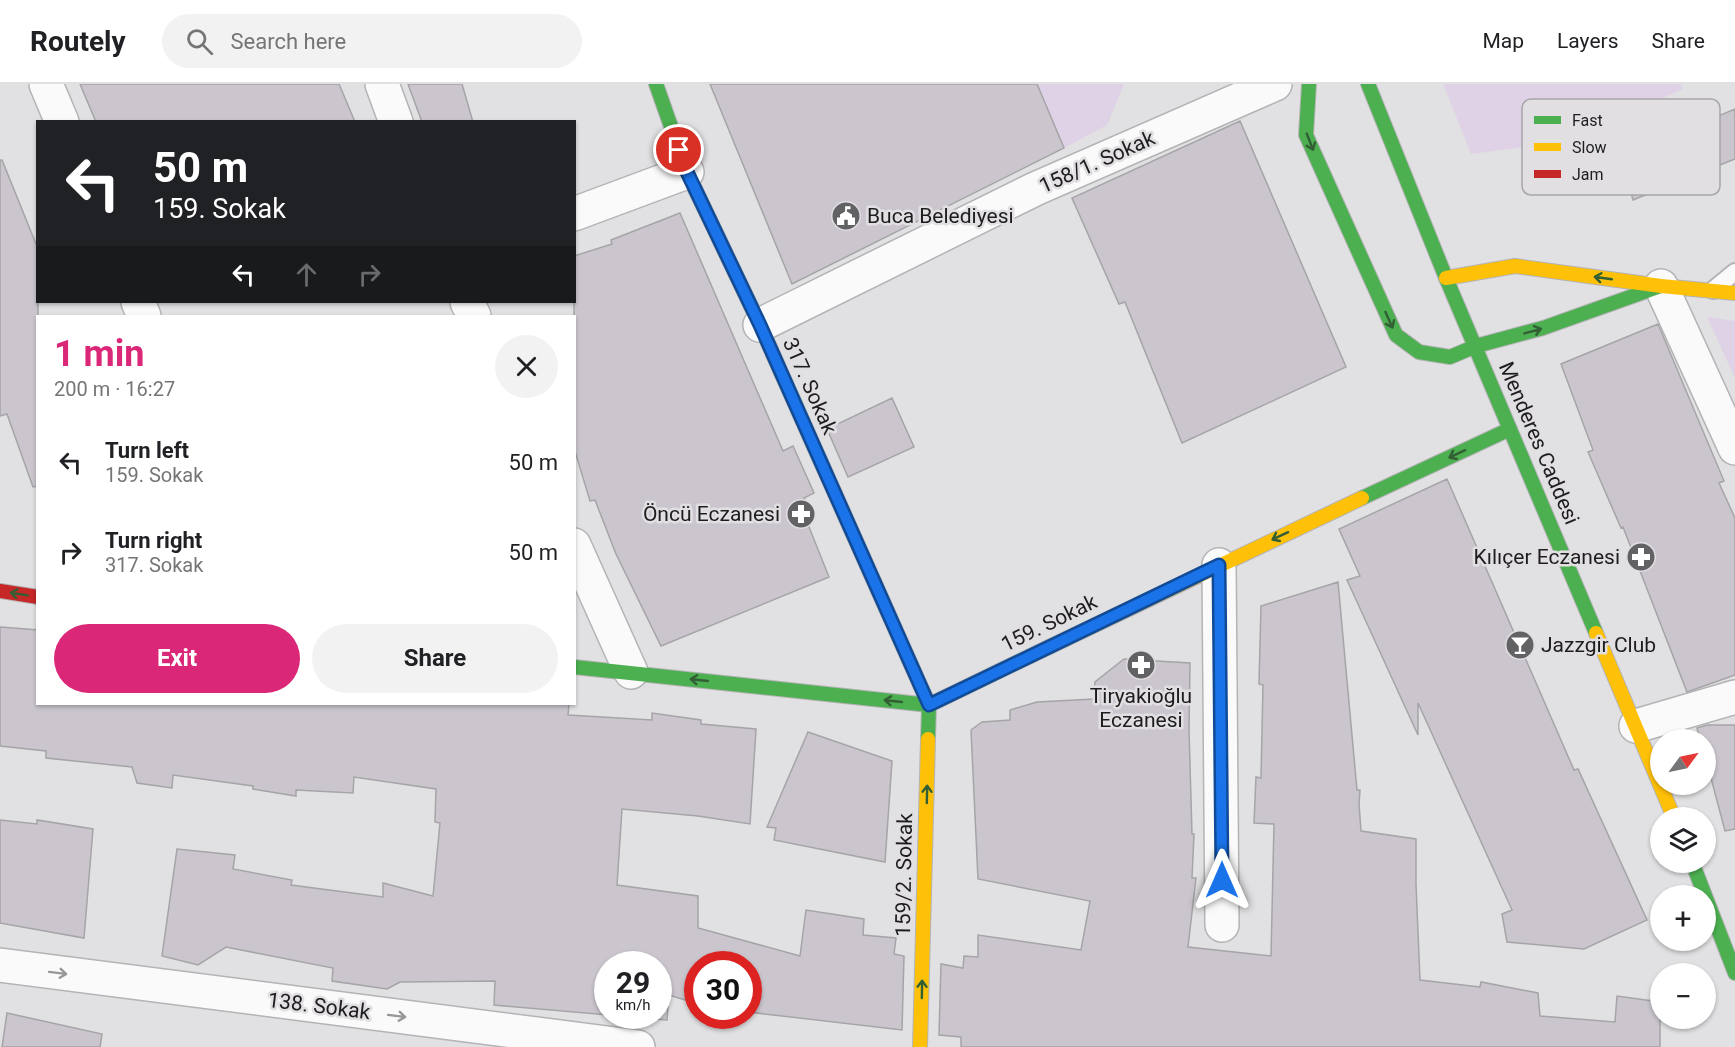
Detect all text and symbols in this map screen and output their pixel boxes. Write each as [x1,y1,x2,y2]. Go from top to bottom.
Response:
search box [162,14,582,68]
text: Routely [30,25,126,58]
icon: search [183,25,216,58]
text: Search here [231,29,346,54]
text: Map [1482,29,1524,53]
text: Layers [1557,29,1618,53]
text: Share [1651,29,1705,53]
legend [1522,99,1720,195]
text: Fast [1572,111,1603,130]
pin [653,124,704,175]
street label: 158/1. Sokak [1036,126,1159,198]
one-way arrow [1305,132,1316,150]
icon: arrive [662,133,695,166]
text: Slow [1572,138,1607,157]
text: 50 m [153,143,248,192]
icon: left [54,144,132,222]
text: Jam [1572,165,1604,184]
text: 159. Sokak [153,193,286,225]
public building icon: Buca Belediyesi [830,200,862,232]
place label: Buca Belediyesi [867,204,1014,228]
icon: left [227,258,260,291]
icon: ahead [290,258,323,291]
icon: right [353,258,386,291]
one-way arrow [1594,273,1613,284]
one-way arrow [1384,310,1396,328]
one-way arrow [1523,325,1542,336]
text: 1 min [54,333,145,375]
street label: 317. Sokak [778,334,842,438]
button: close [495,335,558,398]
street label: Menderes Caddesi [1494,358,1584,528]
text: 200 m · 16:27 [54,377,175,401]
text: Turn left [105,438,189,463]
icon: left [54,446,87,479]
one-way arrow [1448,448,1466,460]
text: 50 m [509,450,558,475]
text: 159. Sokak [105,463,203,487]
pharmacy icon: Öncü Eczanesi [785,498,817,530]
place label: Öncü Eczanesi [643,502,780,526]
text: Turn right [105,528,202,553]
one-way arrow [1272,531,1290,543]
icon: right [54,536,87,569]
text: 50 m [509,540,558,565]
pharmacy icon: Kılıçer Eczanesi [1625,541,1657,573]
place label: Kılıçer Eczanesi [1474,545,1620,569]
text: 317. Sokak [105,553,203,577]
one-way arrow [9,589,29,600]
street label: 159. Sokak [997,589,1101,656]
button: Exit [54,624,300,693]
button: Share [312,624,558,693]
bar icon: Jazzgir Club [1504,629,1536,661]
place label: Jazzgir Club [1541,633,1656,657]
pharmacy icon: Tiryakioğlu Eczanesi [1125,649,1157,681]
one-way arrow [689,674,709,685]
place label: Tiryakioğlu Eczanesi [1090,684,1192,732]
one-way arrow [883,695,903,706]
north arrow [1650,729,1716,795]
map controls [1650,729,1716,1029]
one-way arrow [921,784,933,804]
button: layers [1650,807,1716,873]
street label: 159/2. Sokak [891,813,917,937]
position arrow [1190,848,1254,912]
button: + [1650,885,1716,951]
speed limit sign: 30 [684,951,762,1029]
button: − [1650,963,1716,1029]
text: 29 [616,965,650,1000]
one-way arrow [48,967,67,978]
one-way arrow [916,979,928,999]
street label: 138. Sokak [266,988,372,1024]
text: km/h [615,996,651,1014]
one-way arrow [387,1011,407,1022]

